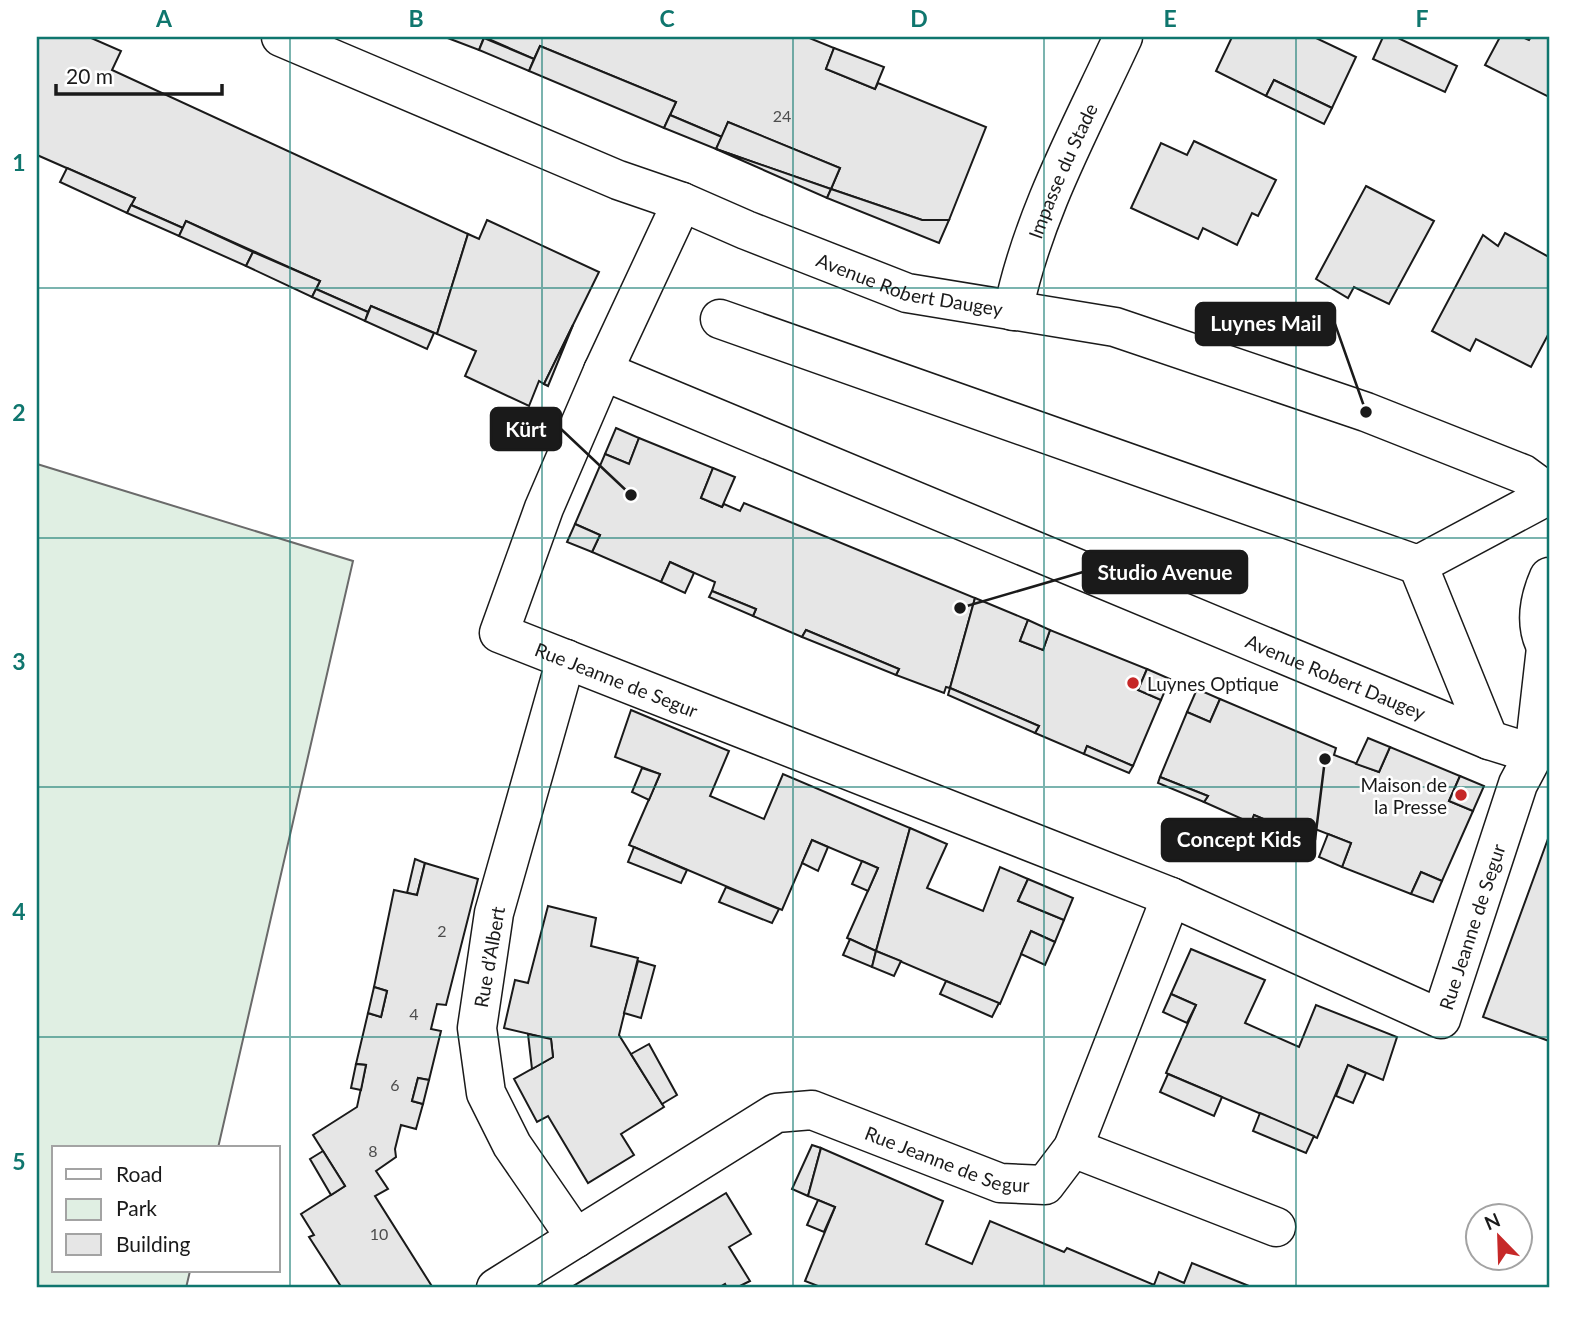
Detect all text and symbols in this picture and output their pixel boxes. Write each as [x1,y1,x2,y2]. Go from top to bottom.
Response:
text: A [155,4,173,32]
text: B [408,4,424,32]
text: C [659,4,675,32]
text: D [910,4,928,32]
text: E [1163,4,1177,32]
text: F [1415,4,1429,32]
scale bar [56,52,222,96]
text: 20 m [66,63,113,88]
street label: Impasse du Stade [1023,99,1101,241]
house number: 24 [773,106,791,125]
text: 1 [12,148,26,176]
street label: Avenue Robert Daugey [814,247,1005,320]
callout: Luynes Mail [1196,303,1335,345]
text: Luynes Mail [1210,310,1322,335]
text: 2 [12,398,26,426]
callout: Kürt [491,408,561,450]
text: Kürt [505,416,547,441]
callout: Studio Avenue [1083,551,1247,593]
text: Studio Avenue [1098,559,1233,584]
street label: Avenue Robert Daugey [1243,629,1430,724]
street label: Rue Jeanne de Segur [532,637,702,722]
text: 3 [12,647,26,675]
place label: Luynes Optique [1147,672,1279,695]
marker: Luynes Optique [1125,675,1141,691]
place label: Maison de la Presse [1361,773,1447,818]
marker: Maison de la Presse [1453,787,1469,803]
callout: Concept Kids [1162,819,1315,861]
text: Concept Kids [1177,826,1301,851]
street label: Rue Jeanne de Segur [1433,841,1509,1013]
text: 4 [12,897,26,925]
street label: Rue d’Albert [469,905,509,1009]
house number: 2 [437,921,447,940]
house number: 4 [409,1004,419,1023]
house number: 6 [390,1075,400,1094]
street label: Rue Jeanne de Segur [862,1120,1030,1196]
house number: 8 [368,1141,378,1160]
legend [52,1146,280,1272]
text: 5 [12,1147,26,1175]
text: Road [116,1161,163,1186]
text: Park [116,1195,157,1220]
north arrow [1464,1202,1534,1272]
text: N [1481,1207,1503,1234]
house number: 10 [370,1224,388,1243]
text: Building [116,1231,191,1256]

